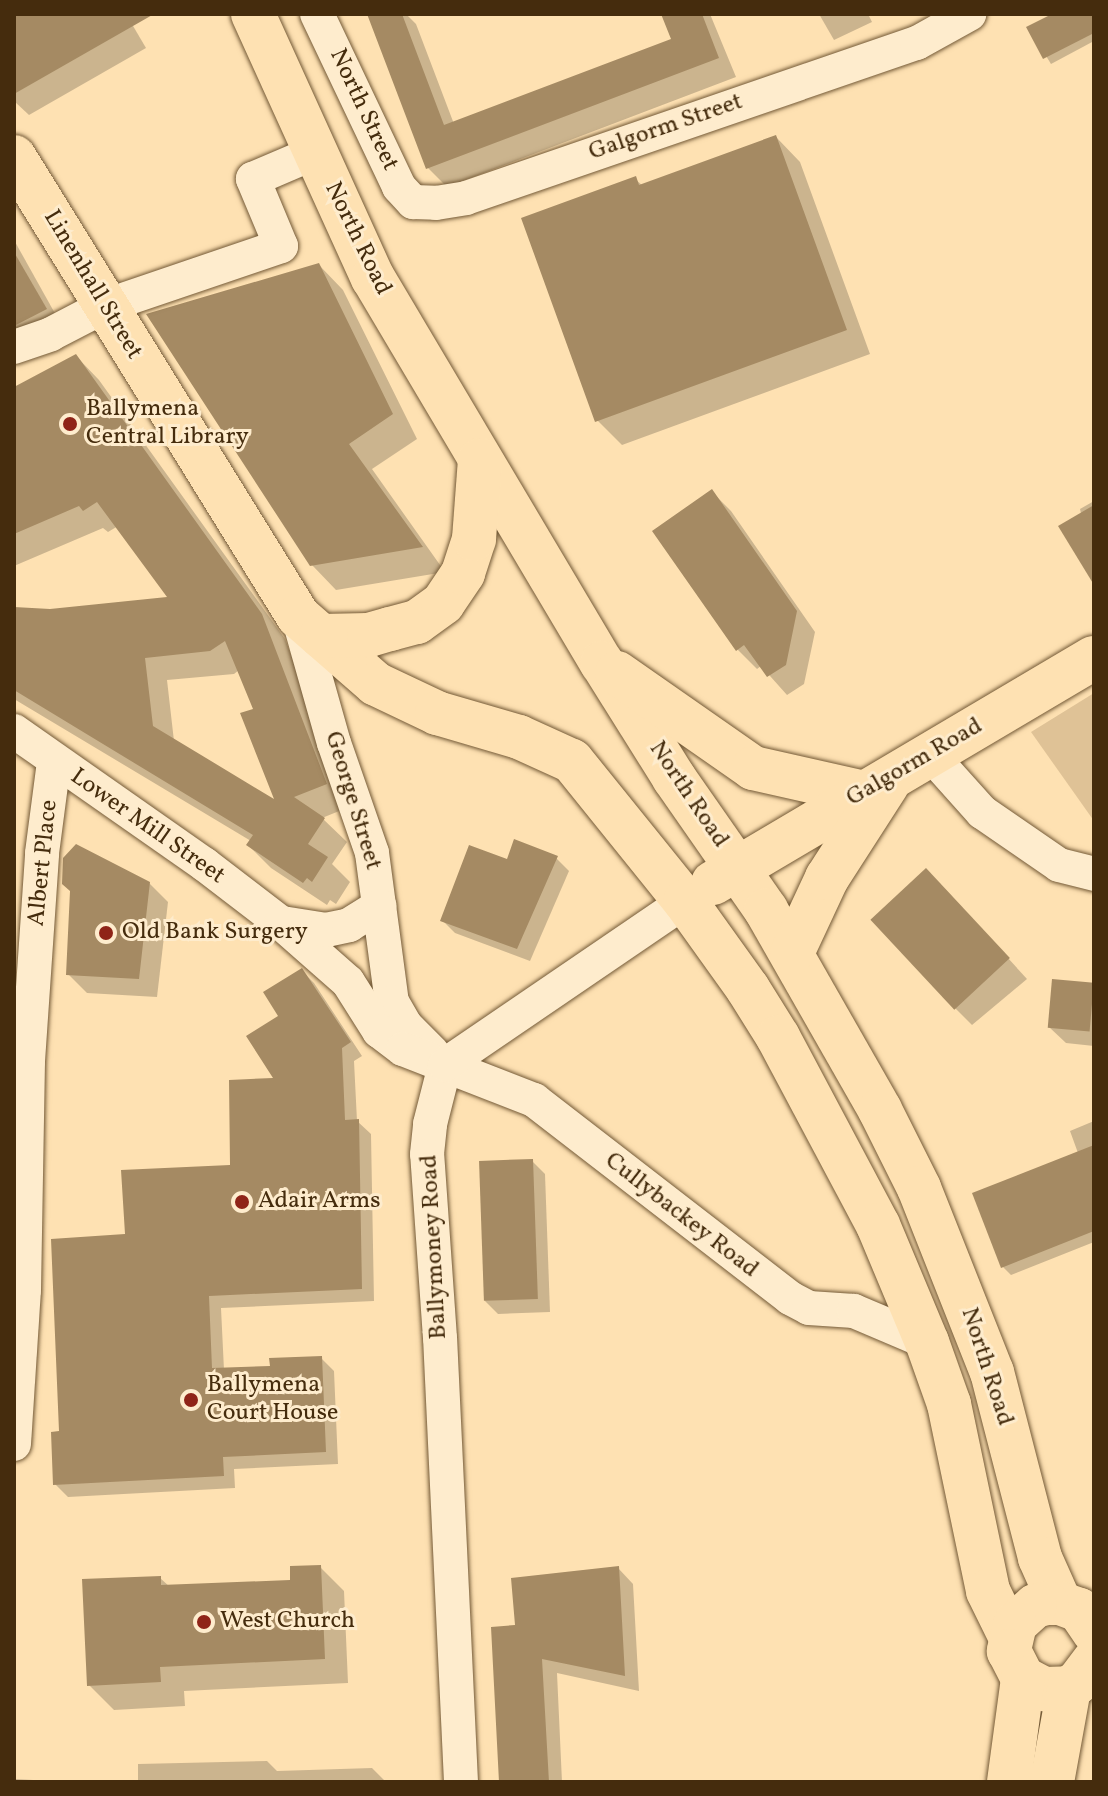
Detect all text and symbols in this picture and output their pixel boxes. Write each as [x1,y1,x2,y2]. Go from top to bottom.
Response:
street label: North Street [322,45,404,175]
street label: Galgorm Street [585,88,747,168]
street label: North Road [317,178,397,300]
street label: Linenhall Street [36,205,148,365]
place label: Ballymena Central Library [86,396,249,452]
marker: Ballymena Central Library [61,415,79,433]
street label: Galgorm Road [842,713,988,813]
street label: George Street [317,728,387,874]
street label: North Road [642,736,734,854]
street label: Lower Mill Street [64,763,230,891]
street label: Albert Place [23,798,65,928]
place label: Old Bank Surgery [122,919,308,947]
marker: Old Bank Surgery [97,924,115,942]
street label: Cullybackey Road [598,1147,764,1285]
street label: Ballymoney Road [416,1154,454,1340]
place label: Adair Arms [258,1188,380,1216]
marker: Adair Arms [233,1193,251,1211]
street label: North Road [953,1304,1019,1430]
place label: Ballymena Court House [207,1372,338,1428]
marker: Ballymena Court House [182,1391,200,1409]
place label: West Church [220,1608,355,1636]
marker: West Church [195,1613,213,1631]

